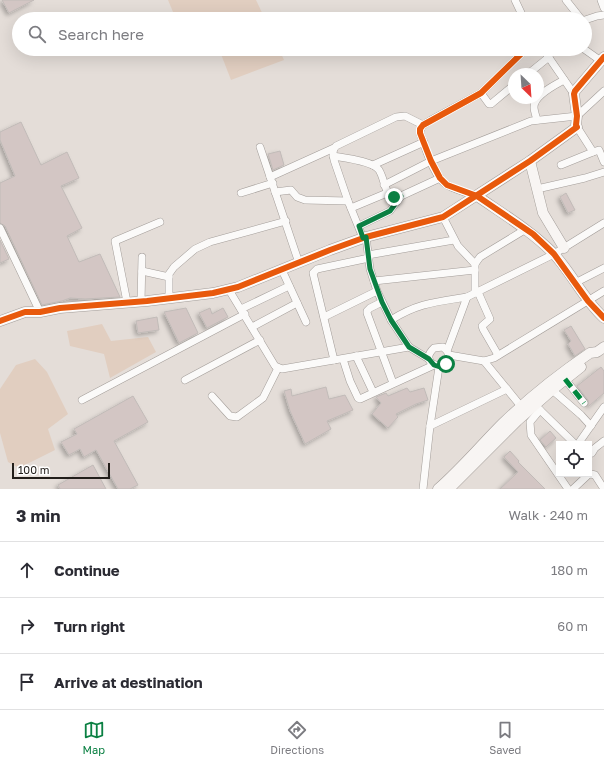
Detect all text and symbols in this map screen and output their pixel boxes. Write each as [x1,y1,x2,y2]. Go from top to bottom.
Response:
search box [12,12,592,56]
icon: search [26,23,48,45]
text: Search here [58,25,144,43]
north arrow [508,68,544,104]
route end [385,188,403,206]
route start [437,355,455,373]
map controls [556,441,592,477]
button: locate [556,441,592,477]
scale bar [12,461,110,480]
text: 100 m [18,463,49,476]
text: 3 min [16,505,60,526]
text: Walk · 240 m [509,507,588,523]
icon: ahead [16,559,38,581]
text: Continue [54,561,120,579]
text: 180 m [551,562,588,578]
icon: right [16,615,38,637]
text: Turn right [54,617,125,635]
text: 60 m [557,618,588,634]
icon: arrive [16,671,38,693]
text: Arrive at destination [54,673,203,691]
tab: Map [83,719,105,756]
tab: Directions [270,719,324,756]
tab: Saved [489,719,521,756]

